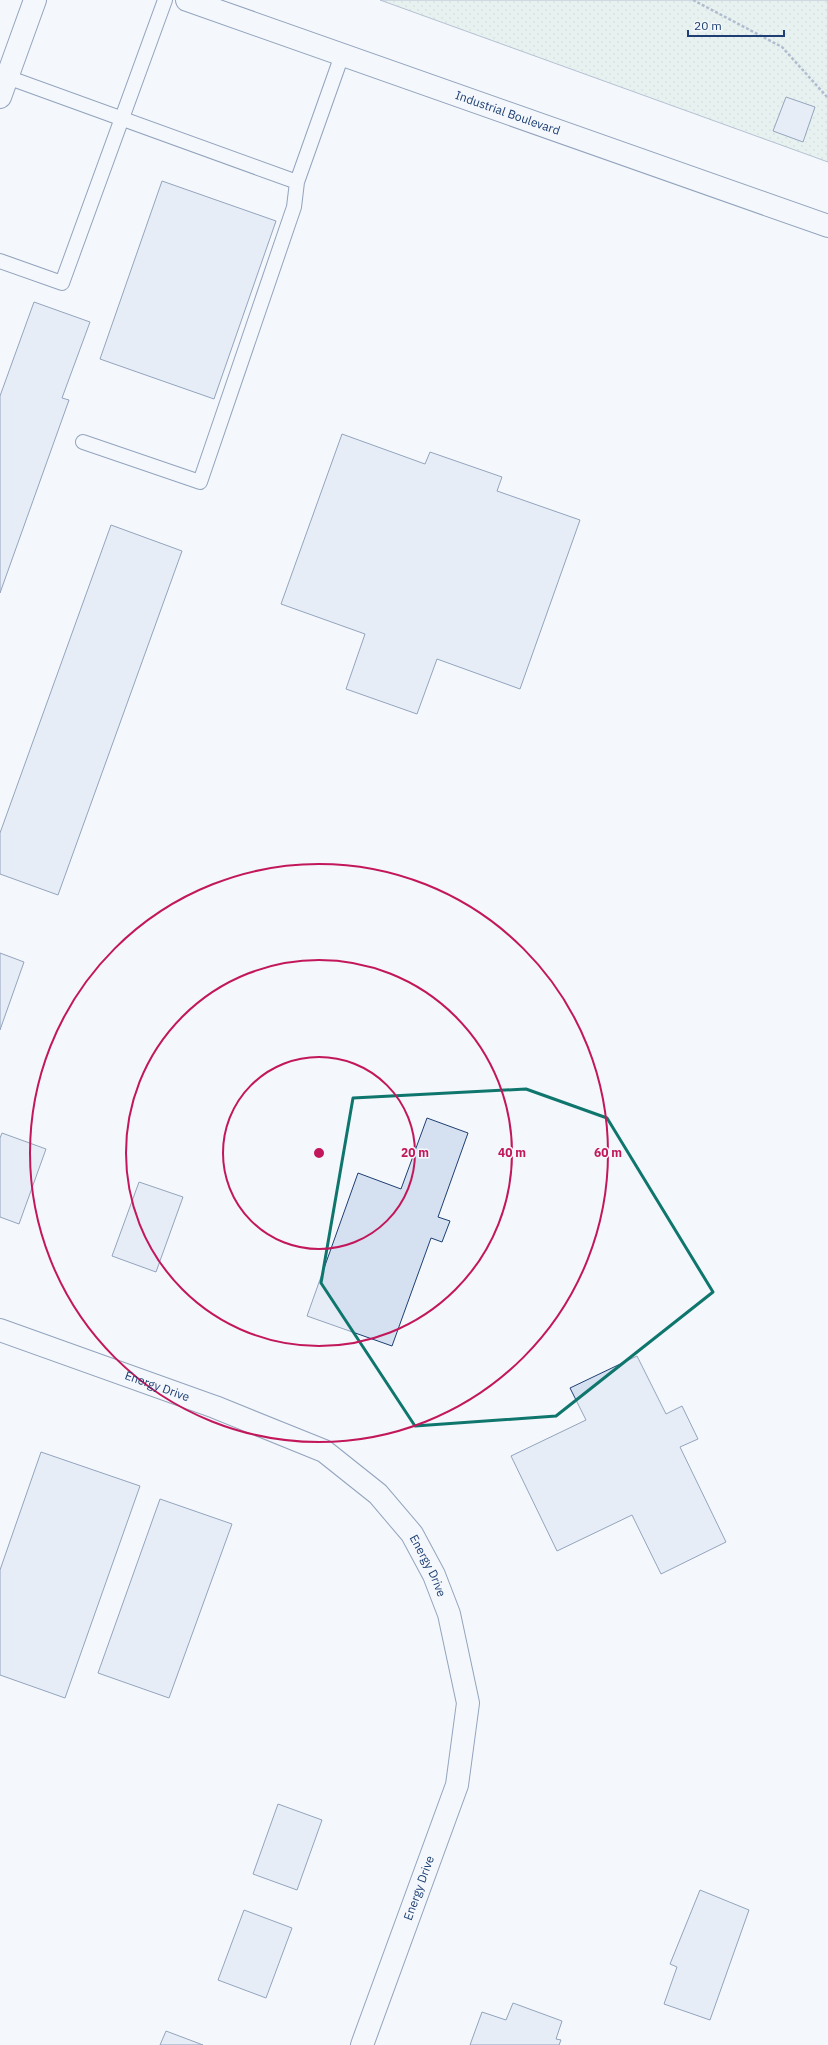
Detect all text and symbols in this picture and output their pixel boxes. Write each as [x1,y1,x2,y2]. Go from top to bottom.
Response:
scale bar [688,12,784,38]
text: 20 m [694,18,722,33]
street label: Industrial Boulevard [453,87,562,138]
text: 20 m [401,1145,429,1160]
text: 40 m [498,1145,526,1160]
text: 60 m [594,1145,622,1160]
centre of rings [312,1146,326,1160]
street label: Energy Drive [123,1367,192,1404]
street label: Energy Drive [407,1532,450,1599]
street label: Energy Drive [400,1853,437,1922]

